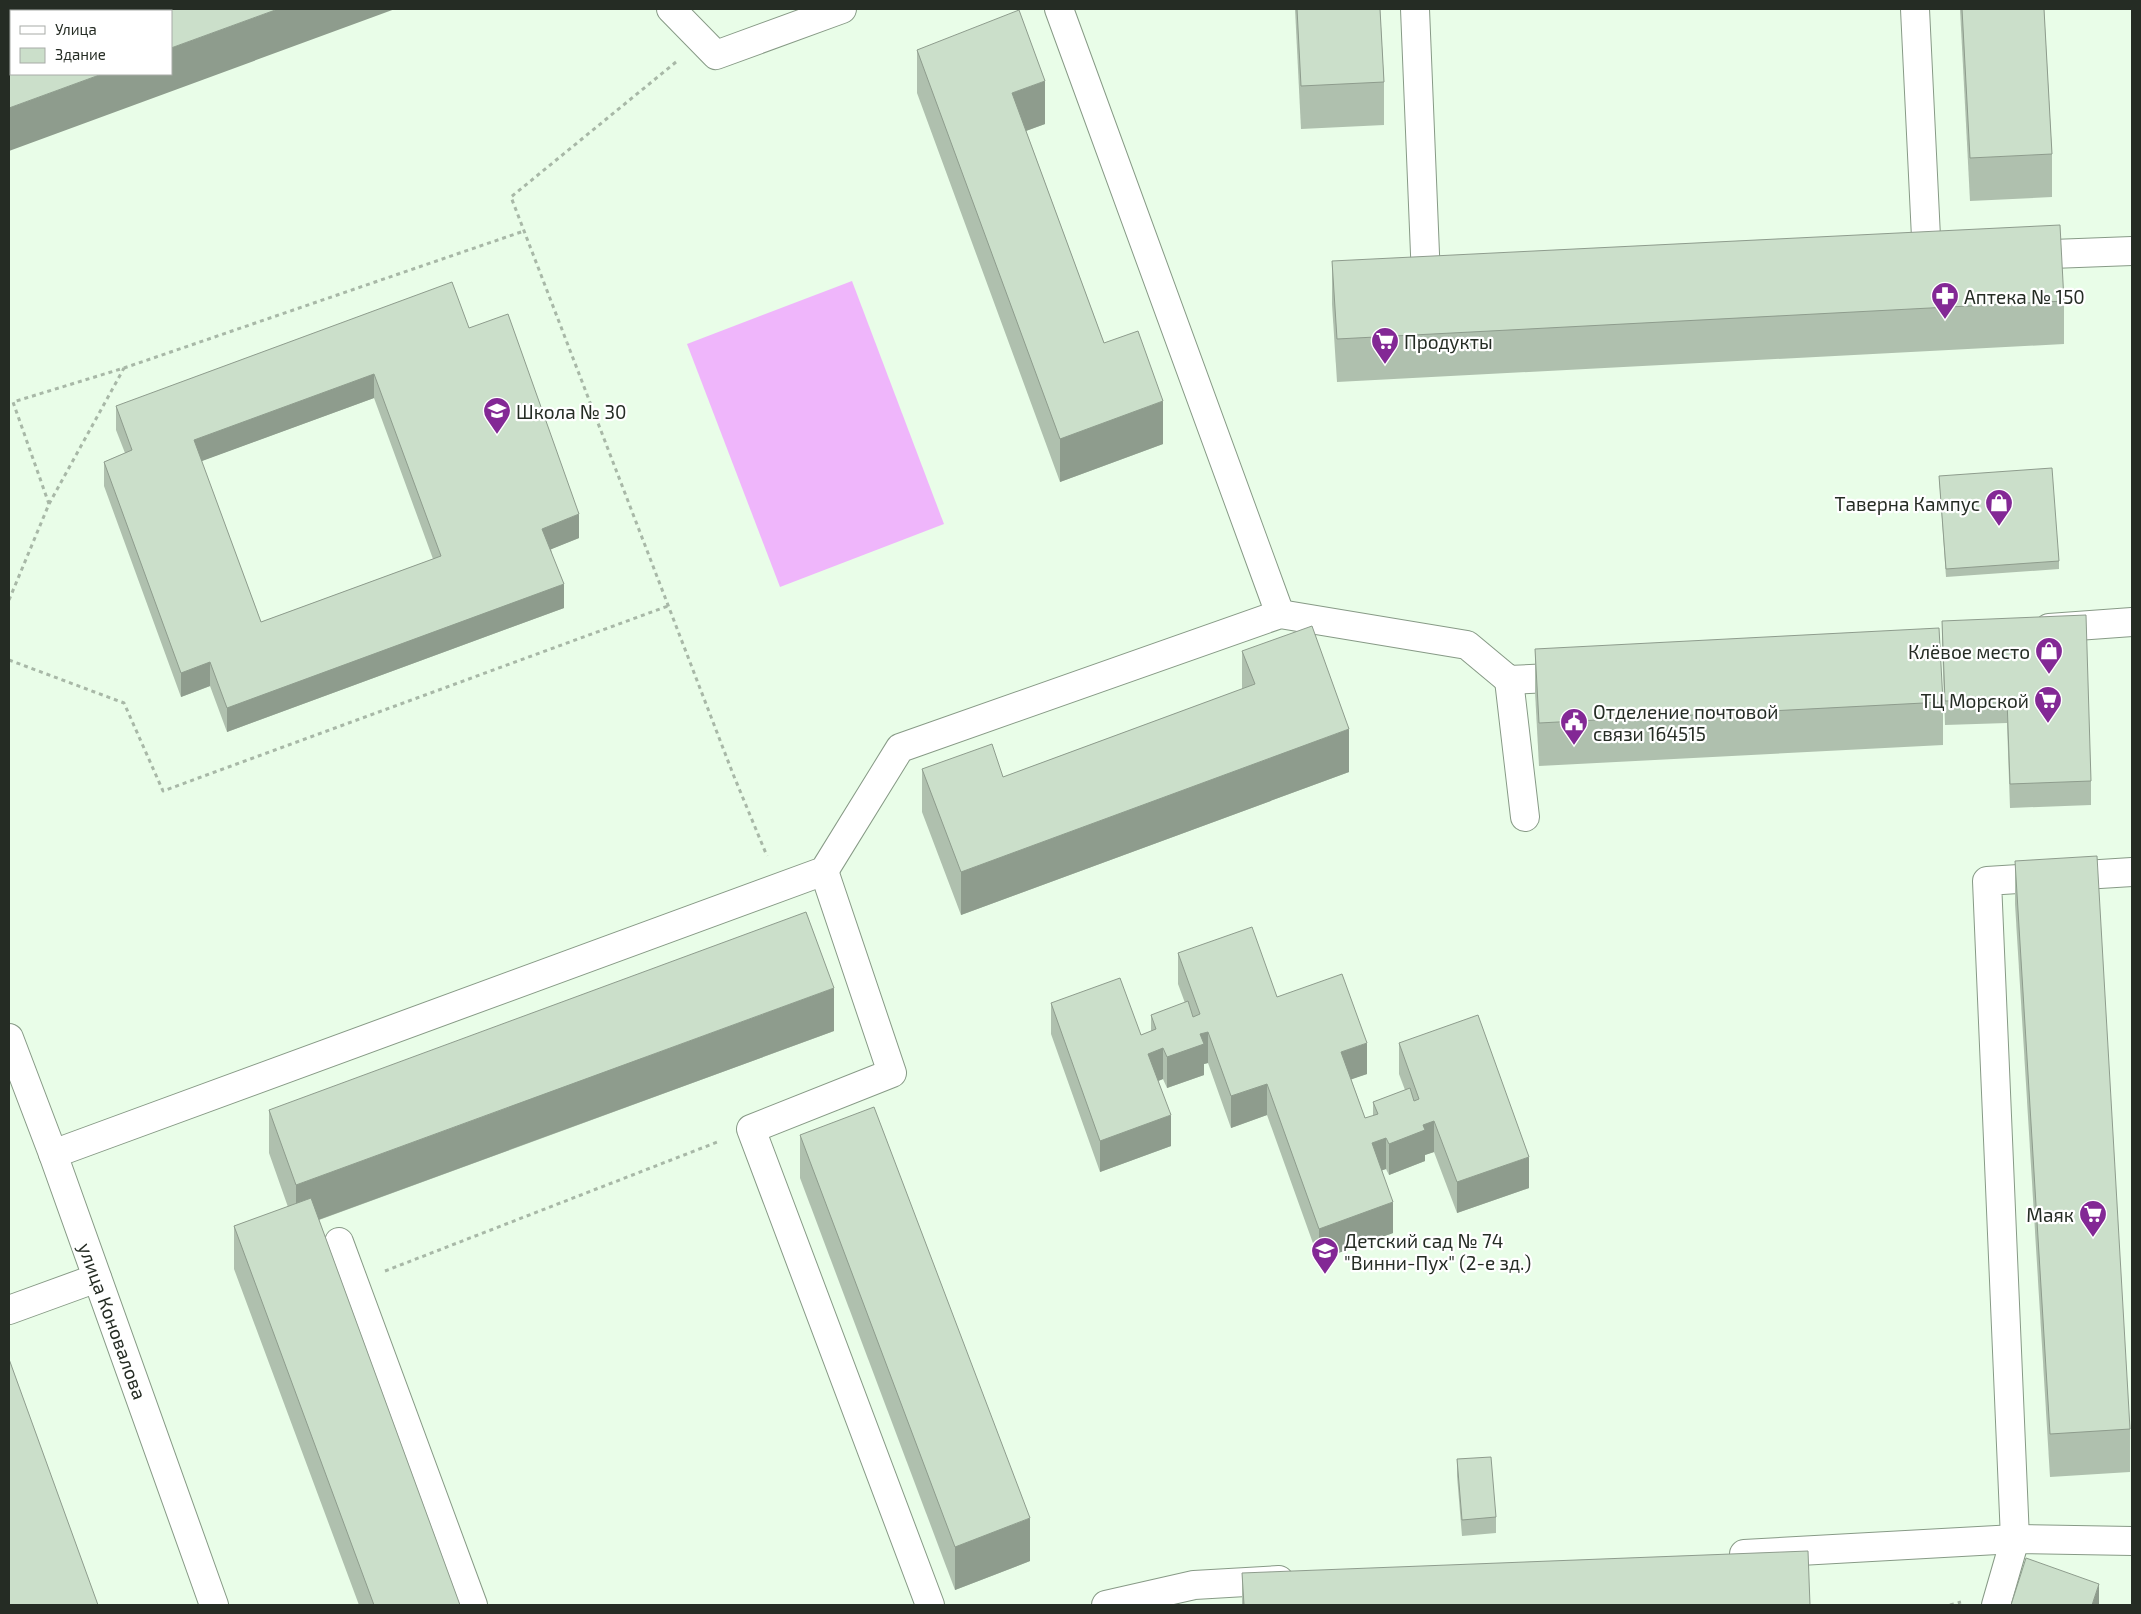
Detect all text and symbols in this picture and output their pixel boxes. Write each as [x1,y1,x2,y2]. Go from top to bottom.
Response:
legend [10,10,172,75]
text: Улица [55,20,97,38]
text: Здание [55,45,106,63]
pharmacy icon: Аптека № 150 [1930,281,1960,320]
place label: Аптека № 150 [1964,285,2085,308]
supermarket icon: Продукты [1370,326,1400,365]
place label: Продукты [1404,330,1493,354]
school or university icon: Школа № 30 [482,396,512,435]
place label: Школа № 30 [516,400,626,423]
shop icon: Таверна Кампус [1984,488,2014,527]
place label: Таверна Кампус [1834,492,1980,516]
shop icon: Клёвое место [2034,636,2064,675]
place label: Клёвое место [1908,640,2030,663]
supermarket icon: ТЦ Морской [2033,685,2063,724]
place label: ТЦ Морской [1921,689,2029,712]
place label: Отделение почтовой связи 164515 [1593,700,1778,745]
public building icon: Отделение почтовой связи 164515 [1559,707,1589,746]
supermarket icon: Маяк [2078,1199,2108,1238]
place label: Маяк [2026,1203,2074,1226]
place label: Детский сад № 74 "Винни-Пух" (2-е зд.) [1344,1229,1531,1275]
school or university icon: Детский сад № 74 "Винни-Пух" (2-е зд.) [1310,1236,1340,1275]
street label: улица Коновалова [73,1240,152,1403]

